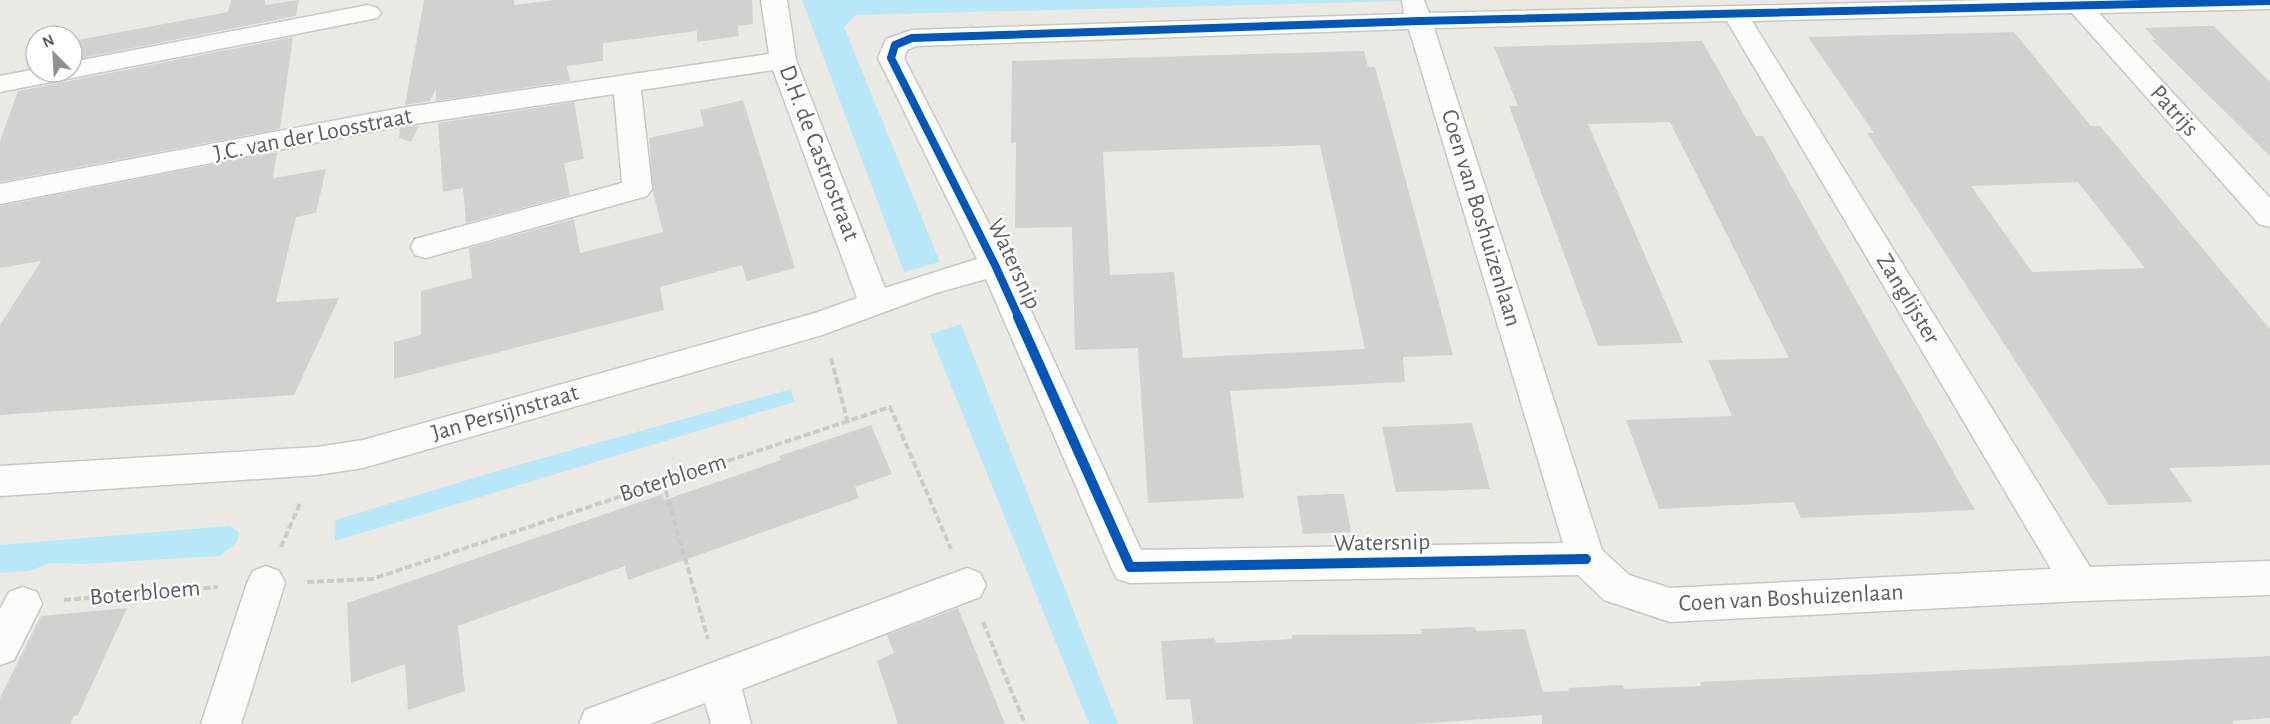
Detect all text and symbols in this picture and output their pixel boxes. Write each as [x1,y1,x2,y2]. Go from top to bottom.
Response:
north arrow [24,24,84,84]
text: N [40,32,57,51]
street label: D.H. de Castrostraat [774,62,864,244]
street label: Patrijs [2145,81,2203,141]
street label: J.C. van der Loosstraat [212,104,414,166]
street label: Coen van Boshuizenlaan [1437,107,1525,329]
street label: Watersnip [983,215,1045,313]
street label: Zanglijster [1872,250,1944,349]
street label: Jan Persijnstraat [429,380,582,445]
street label: Boterbloem [617,449,729,507]
street label: Watersnip [1333,530,1431,556]
street label: Boterbloem [89,576,201,610]
street label: Coen van Boshuizenlaan [1678,580,1904,616]

